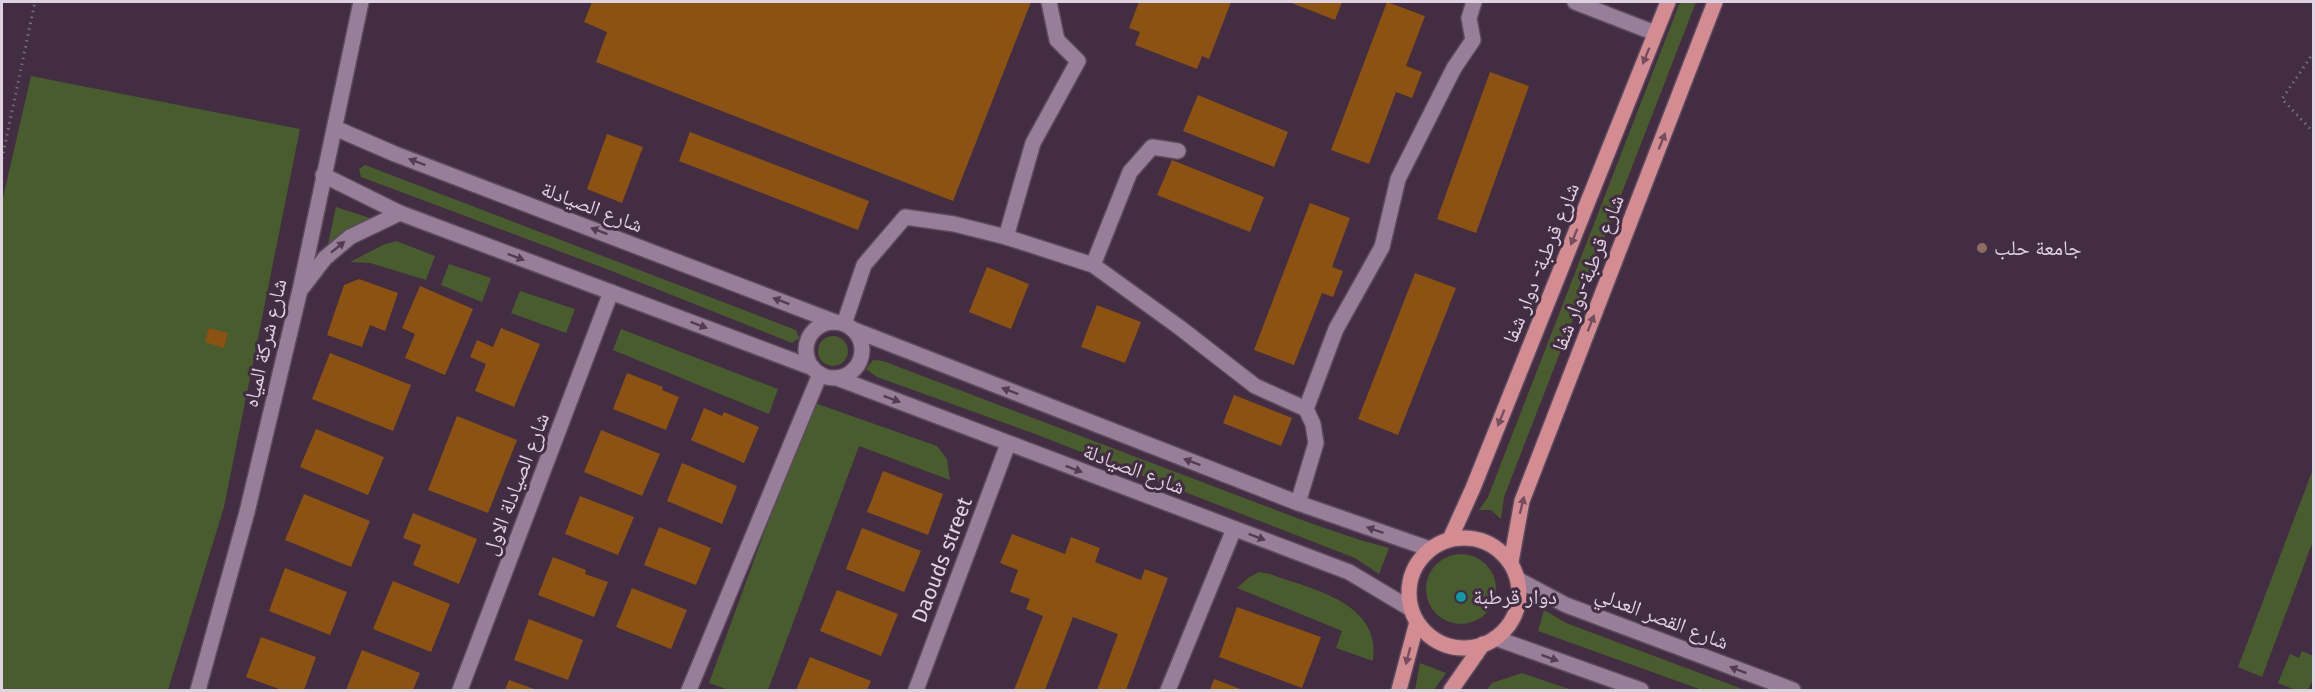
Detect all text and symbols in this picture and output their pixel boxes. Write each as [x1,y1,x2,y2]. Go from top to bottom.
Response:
one-way arrow [1641,47,1650,65]
one-way arrow [1657,132,1667,150]
one-way arrow [407,156,425,166]
street label: شارع الصيادلة [537,176,647,238]
street label: شارع قرطبة- دوار شفا [1497,179,1585,347]
street label: شارع قرطبة-دوار شفا [1546,191,1630,355]
one-way arrow [589,226,607,236]
one-way arrow [1569,228,1578,246]
place label: جامعة حلب [1994,235,2082,261]
one-way arrow [331,241,346,253]
marker: جامعة حلب [1975,241,1989,255]
one-way arrow [508,252,526,262]
street label: شارع شركة المياه [238,276,292,410]
one-way arrow [772,296,790,305]
one-way arrow [1586,313,1596,331]
one-way arrow [690,321,708,331]
one-way arrow [1001,385,1019,395]
one-way arrow [883,395,901,404]
street label: شارع الصيادلة الاول [477,409,555,559]
one-way arrow [1496,409,1505,427]
street label: شارع الصيادلة [1079,438,1189,500]
one-way arrow [1183,456,1201,466]
one-way arrow [1065,464,1083,474]
street label: Daouds street [906,493,978,627]
one-way arrow [1517,496,1527,514]
one-way arrow [1366,524,1384,534]
one-way arrow [1248,533,1266,543]
street label: شارع القصر العدلي [1591,581,1732,658]
place label: دوار قرطبة [1473,584,1557,610]
marker: دوار قرطبة [1454,590,1468,604]
one-way arrow [1402,647,1412,665]
one-way arrow [1542,653,1560,663]
one-way arrow [1729,664,1747,674]

